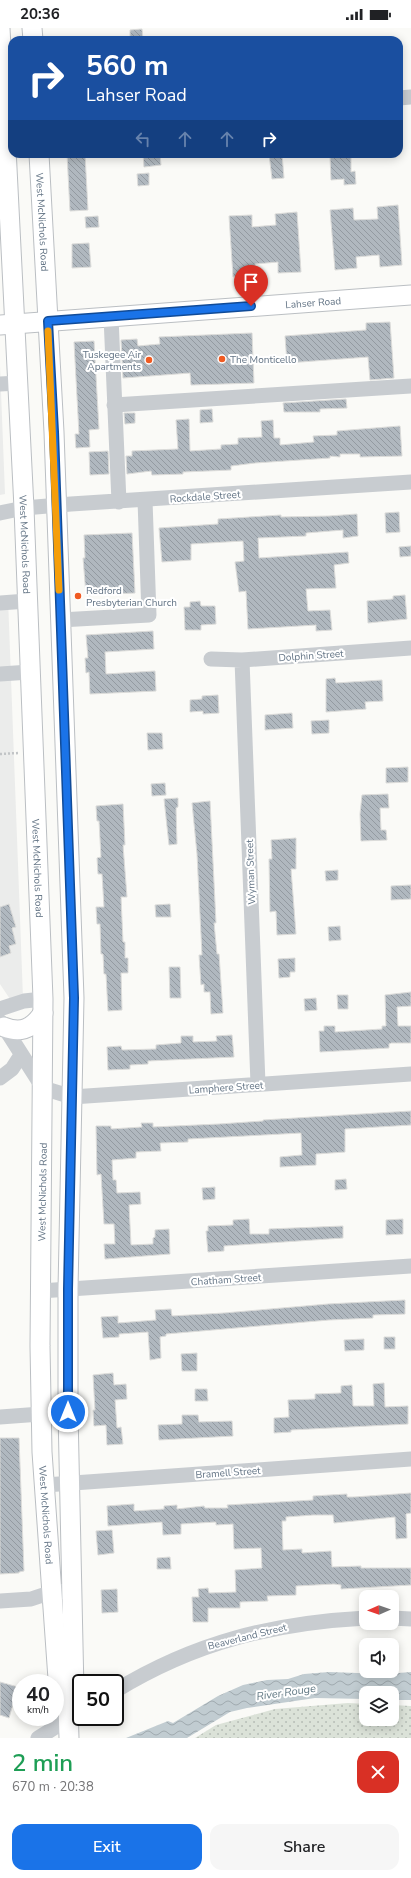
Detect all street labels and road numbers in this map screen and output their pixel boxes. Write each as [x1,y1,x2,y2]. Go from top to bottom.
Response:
street label: West McNichols Road [32,172,51,272]
street label: Lahser Road [285,294,342,312]
street label: Rockdale Street [169,488,241,506]
street label: West McNichols Road [15,495,33,594]
street label: Dolphin Street [278,647,345,665]
street label: West McNichols Road [28,818,46,918]
street label: Wyman Street [243,839,259,905]
street label: Lamphere Street [188,1078,264,1098]
street label: West McNichols Road [35,1142,51,1242]
street label: Chatham Street [190,1271,262,1289]
street label: Bramell Street [195,1464,262,1482]
street label: West McNichols Road [35,1465,56,1565]
street label: Beaverland Street [206,1620,289,1654]

